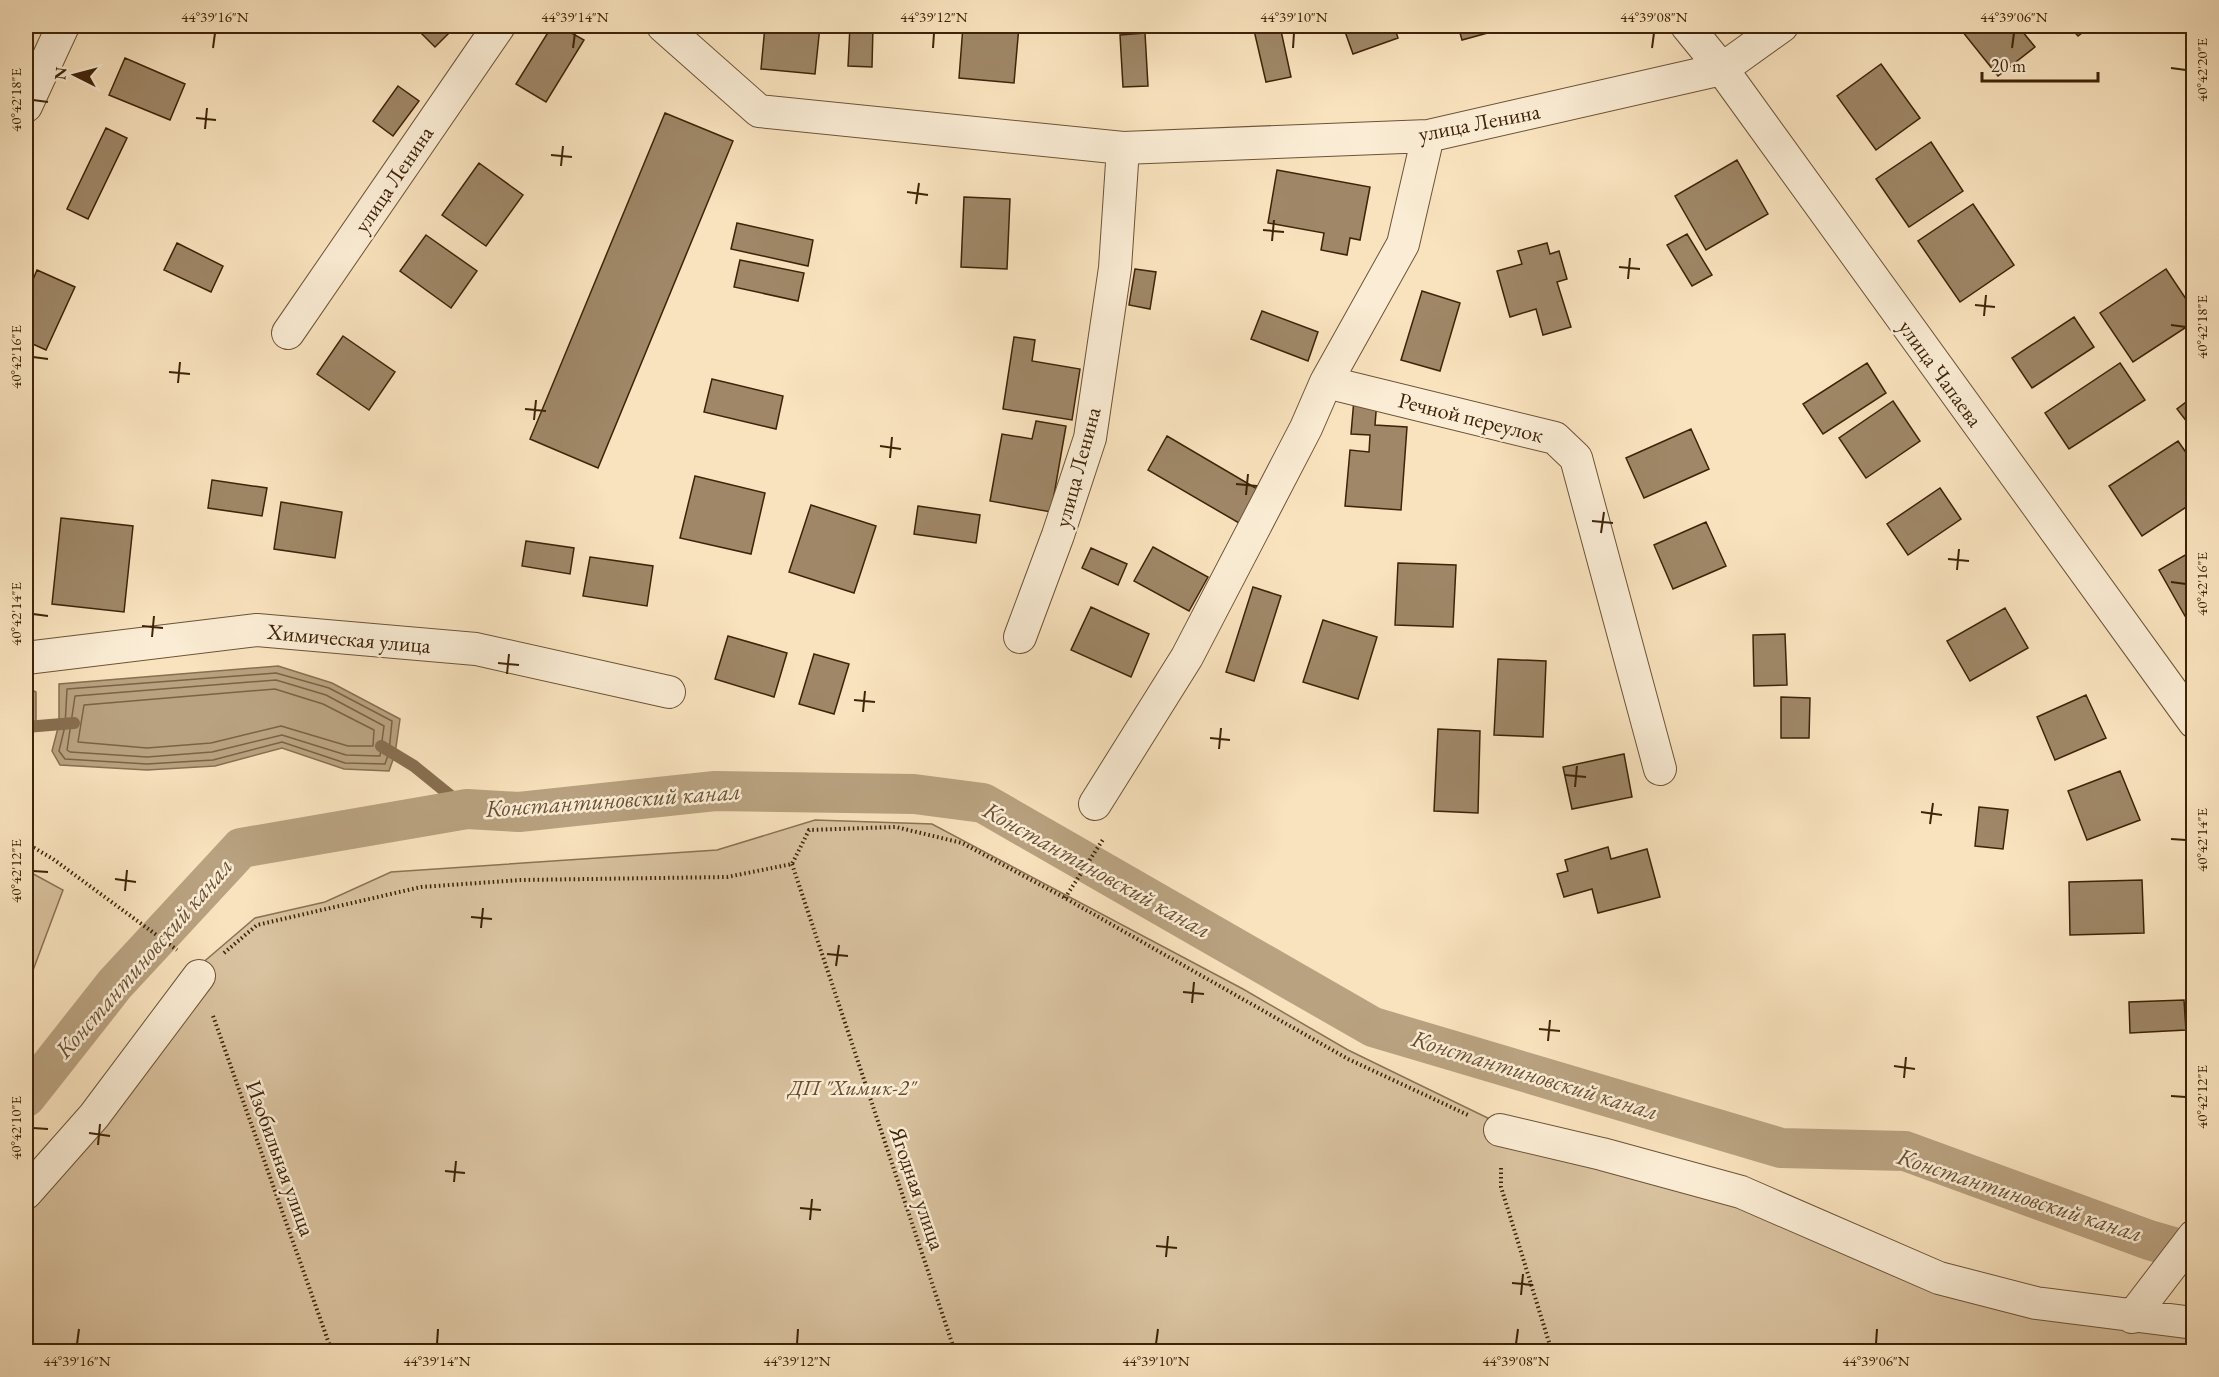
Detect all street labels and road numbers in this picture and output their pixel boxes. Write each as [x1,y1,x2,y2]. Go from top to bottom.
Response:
street label: улица Ленина [1416,96,1543,148]
street label: улица Ленина [347,120,440,239]
street label: улица Чапаева [1892,314,1989,433]
street label: Речной переулок [1395,385,1547,450]
street label: улица Ленина [1048,404,1108,530]
street label: Химическая улица [265,617,432,660]
street label: Изобильная улица [239,1076,322,1240]
street label: Ягодная улица [883,1122,952,1254]

